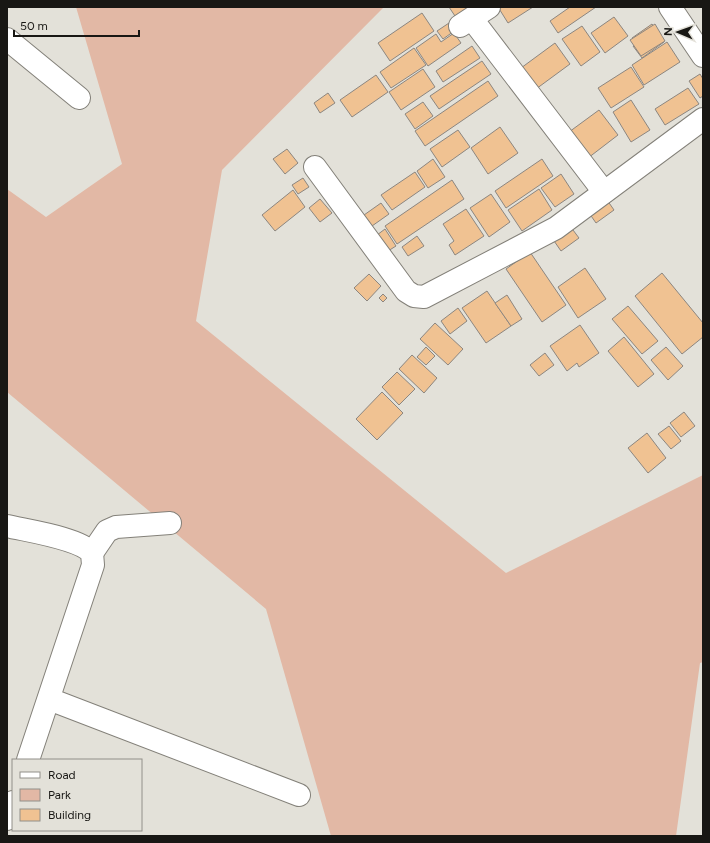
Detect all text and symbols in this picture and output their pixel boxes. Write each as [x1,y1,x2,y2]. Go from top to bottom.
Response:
scale bar [14,12,139,38]
north arrow [658,12,698,52]
text: 50 m [20,19,48,33]
text: N [662,27,675,36]
legend [12,759,142,831]
text: Road [48,768,76,782]
text: Park [48,788,71,802]
text: Building [48,808,91,822]

